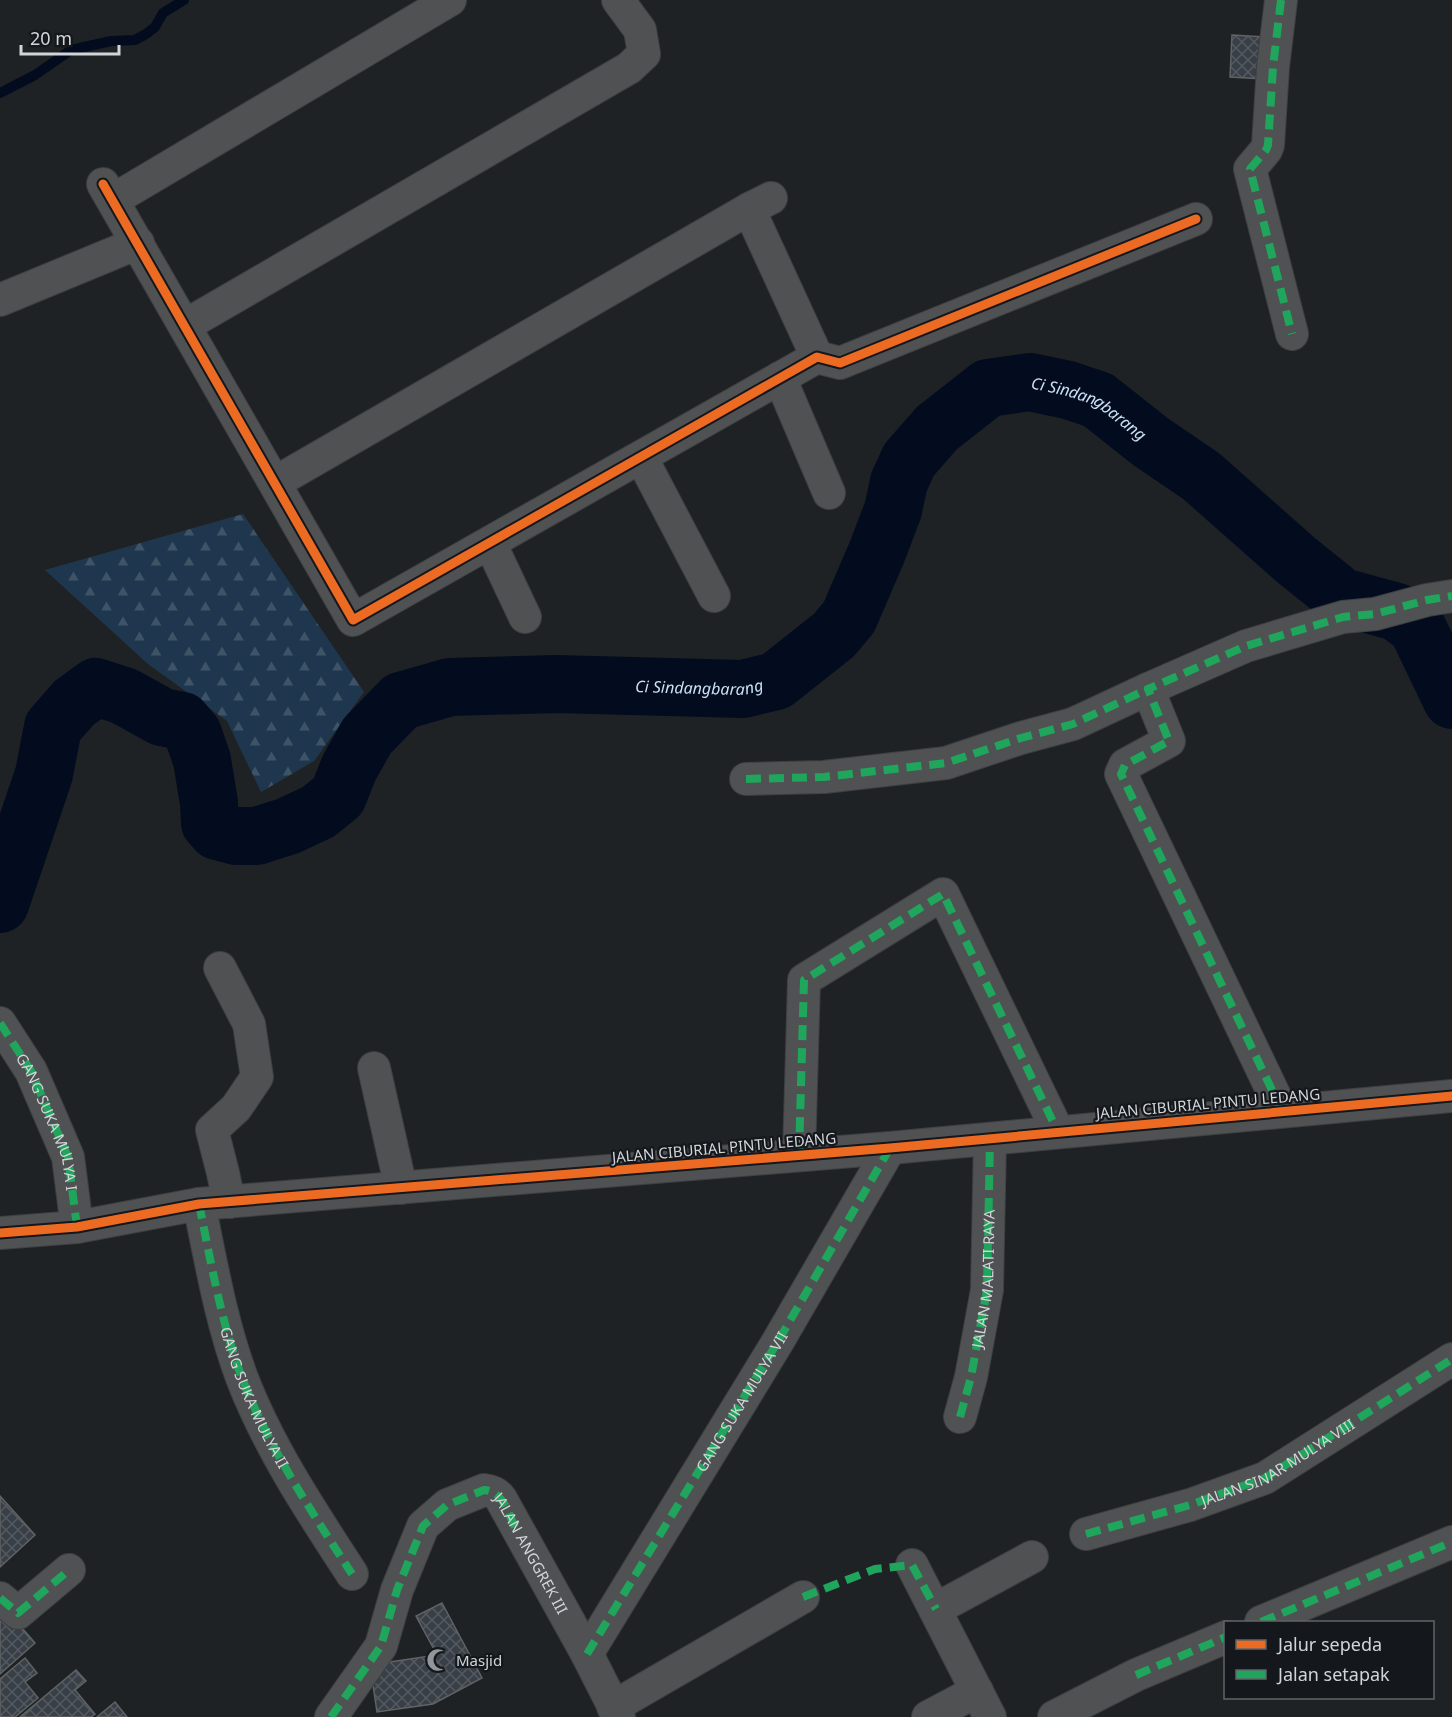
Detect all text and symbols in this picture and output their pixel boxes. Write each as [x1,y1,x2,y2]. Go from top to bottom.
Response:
scale bar [21,18,118,56]
text: 20 m [30,26,72,50]
water label: Ci Sindangbarang [1029,372,1151,445]
water label: Ci Sindangbarang [635,674,765,700]
street label: GANG SUKA MULYA I [12,1049,82,1192]
street label: JALAN CIBURIAL PINTU LEDANG [1093,1083,1321,1123]
street label: JALAN CIBURIAL PINTU LEDANG [609,1127,837,1167]
street label: JALAN MALATI RAYA [966,1209,999,1351]
street label: GANG SUKA MULYA II [216,1324,294,1472]
street label: GANG SUKA MULYA VII [691,1328,792,1475]
street label: JALAN SINAR MULYA VIII [1196,1414,1358,1511]
street label: JALAN ANGGREK III [489,1486,573,1617]
legend [1224,1621,1434,1699]
text: Jalur sepeda [1276,1632,1382,1656]
mosque icon: Masjid [425,1647,451,1673]
place label: Masjid [456,1650,502,1670]
text: Jalan setapak [1276,1662,1390,1686]

